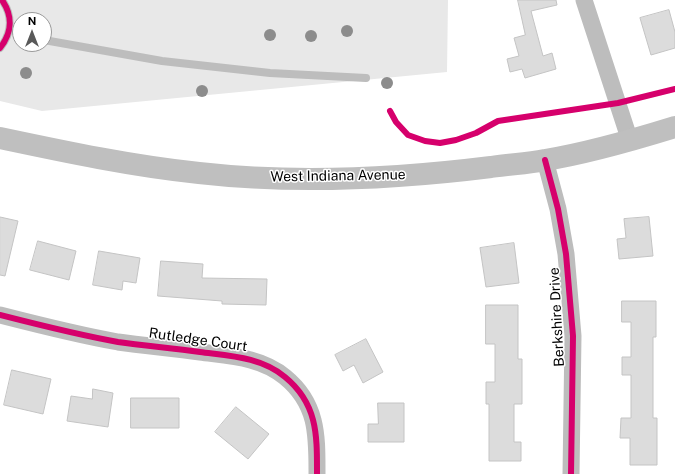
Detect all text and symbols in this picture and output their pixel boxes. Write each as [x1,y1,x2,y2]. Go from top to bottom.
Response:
north arrow [12,12,52,52]
text: N [28,15,36,27]
street label: West Indiana Avenue [270,166,406,186]
street label: Berkshire Drive [546,267,568,367]
street label: Rutledge Court [148,325,248,355]

